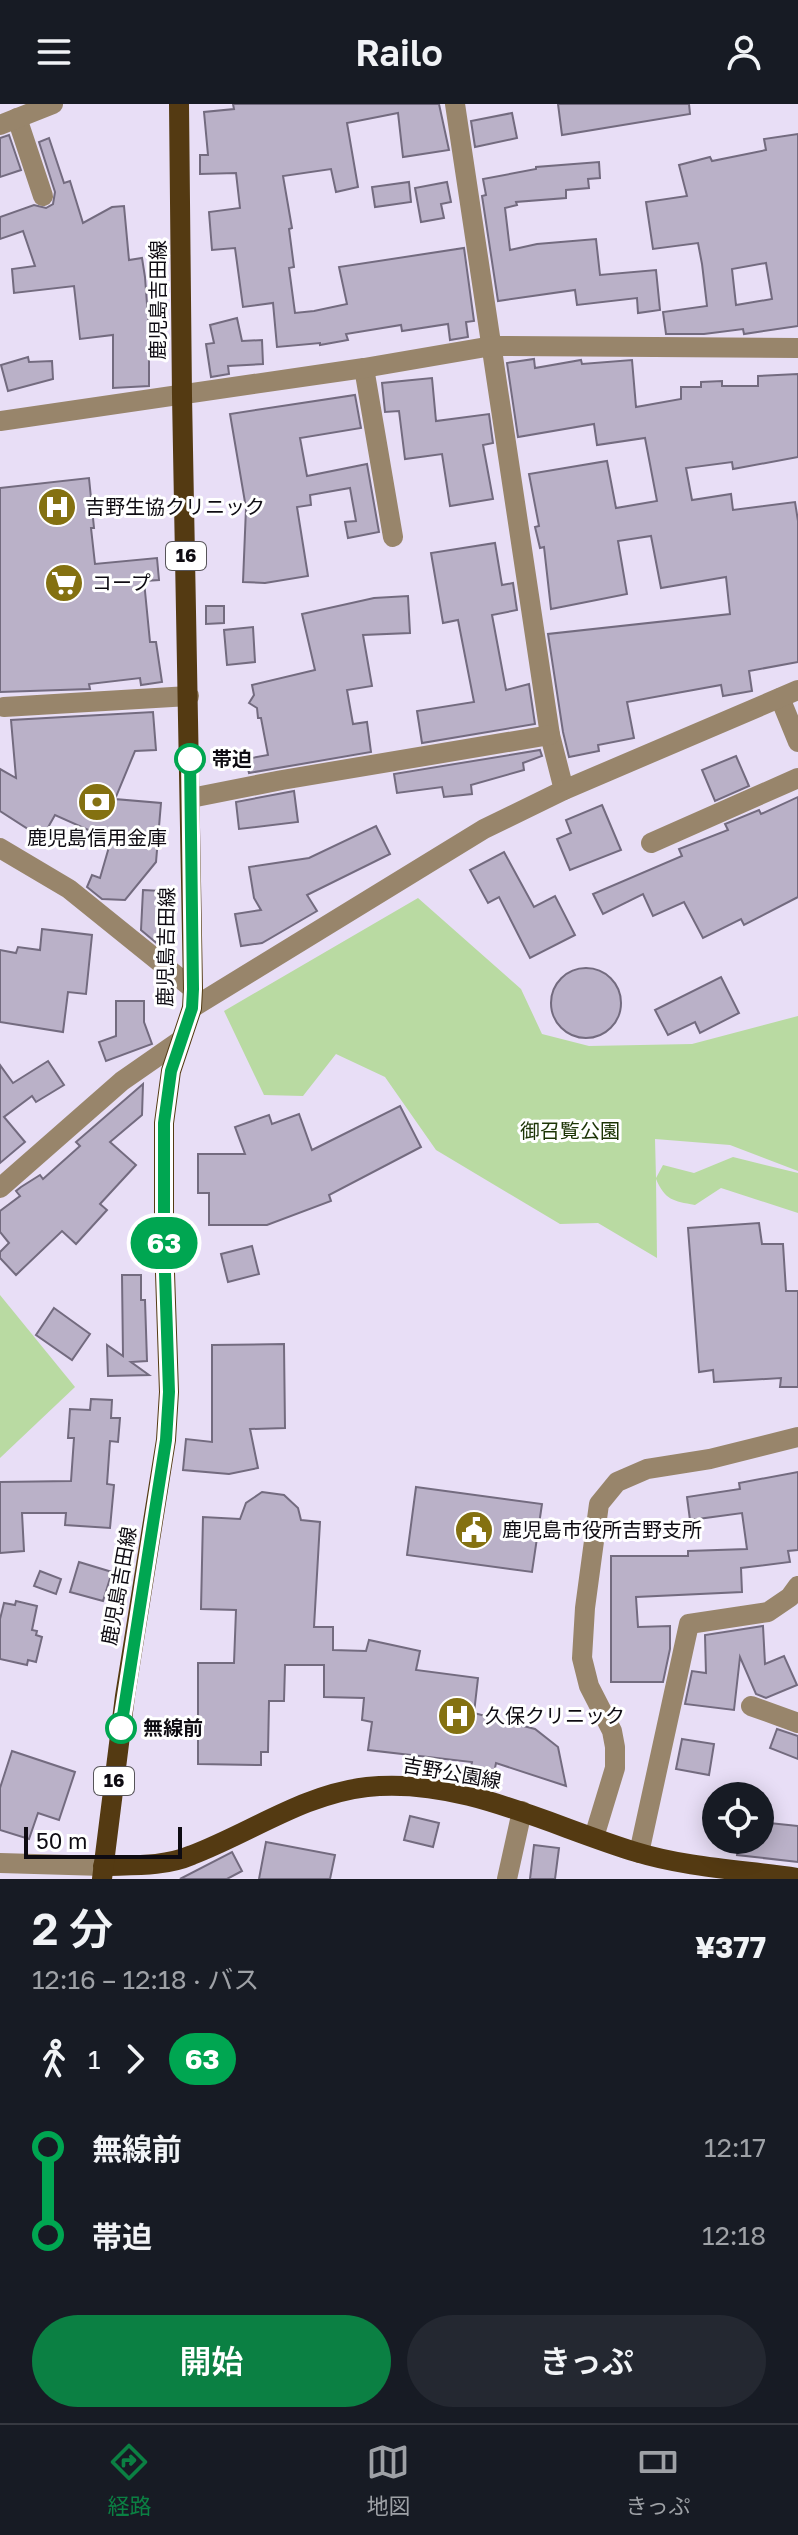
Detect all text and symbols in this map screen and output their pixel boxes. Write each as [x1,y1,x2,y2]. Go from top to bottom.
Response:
icon: menu [32,30,76,74]
icon: person [722,30,766,74]
text: Railo [355,31,443,74]
street label: 鹿児島吉田線 [145,240,169,360]
hospital icon: 吉野生協クリニック [36,486,78,528]
place label: 吉野生協クリニック [85,494,265,518]
road number: 16 [166,542,206,570]
supermarket icon: コープ [43,562,85,604]
place label: コープ [92,570,151,594]
marker: 帯迫 [175,744,205,774]
place label: 帯迫 [212,746,252,770]
bank icon: 鹿児島信用金庫 [76,781,118,823]
place label: 鹿児島信用金庫 [27,825,167,849]
street label: 鹿児島吉田線 [152,887,178,1007]
park label: 御召覧公園 [520,1118,620,1142]
line badge: 63 [128,1217,200,1269]
text: 63 [147,1226,181,1259]
public building icon: 鹿児島市役所吉野支所 [453,1509,495,1551]
place label: 鹿児島市役所吉野支所 [502,1517,702,1541]
street label: 鹿児島吉田線 [96,1525,140,1647]
hospital icon: 久保クリニック [436,1695,478,1737]
place label: 久保クリニック [485,1703,625,1727]
marker: 無線前 [106,1713,136,1743]
place label: 無線前 [143,1715,203,1739]
street label: 吉野公園線 [401,1752,503,1793]
road number: 16 [94,1767,134,1795]
map controls [702,1782,774,1854]
button: locate [702,1782,774,1854]
scale bar [24,1823,182,1859]
text: 50 m [36,1827,87,1854]
text: 2 分 [32,1902,113,1955]
text: ¥377 [695,1929,766,1965]
text: 12:16 – 12:18 · バス [32,1964,259,1995]
icon: walk [32,2037,76,2081]
icon: forward [113,2037,157,2081]
text: 63 [185,2042,220,2075]
text: 1 [88,2044,101,2075]
text: 無線前 [92,2131,182,2167]
text: 12:17 [704,2132,766,2163]
text: 帯迫 [92,2219,152,2255]
text: 12:18 [702,2220,766,2251]
button: 開始 [32,2315,391,2407]
button: きっぷ [407,2315,766,2407]
tab: 経路 [107,2440,151,2520]
tab: 地図 [366,2440,410,2520]
tab: きっぷ [625,2440,691,2520]

